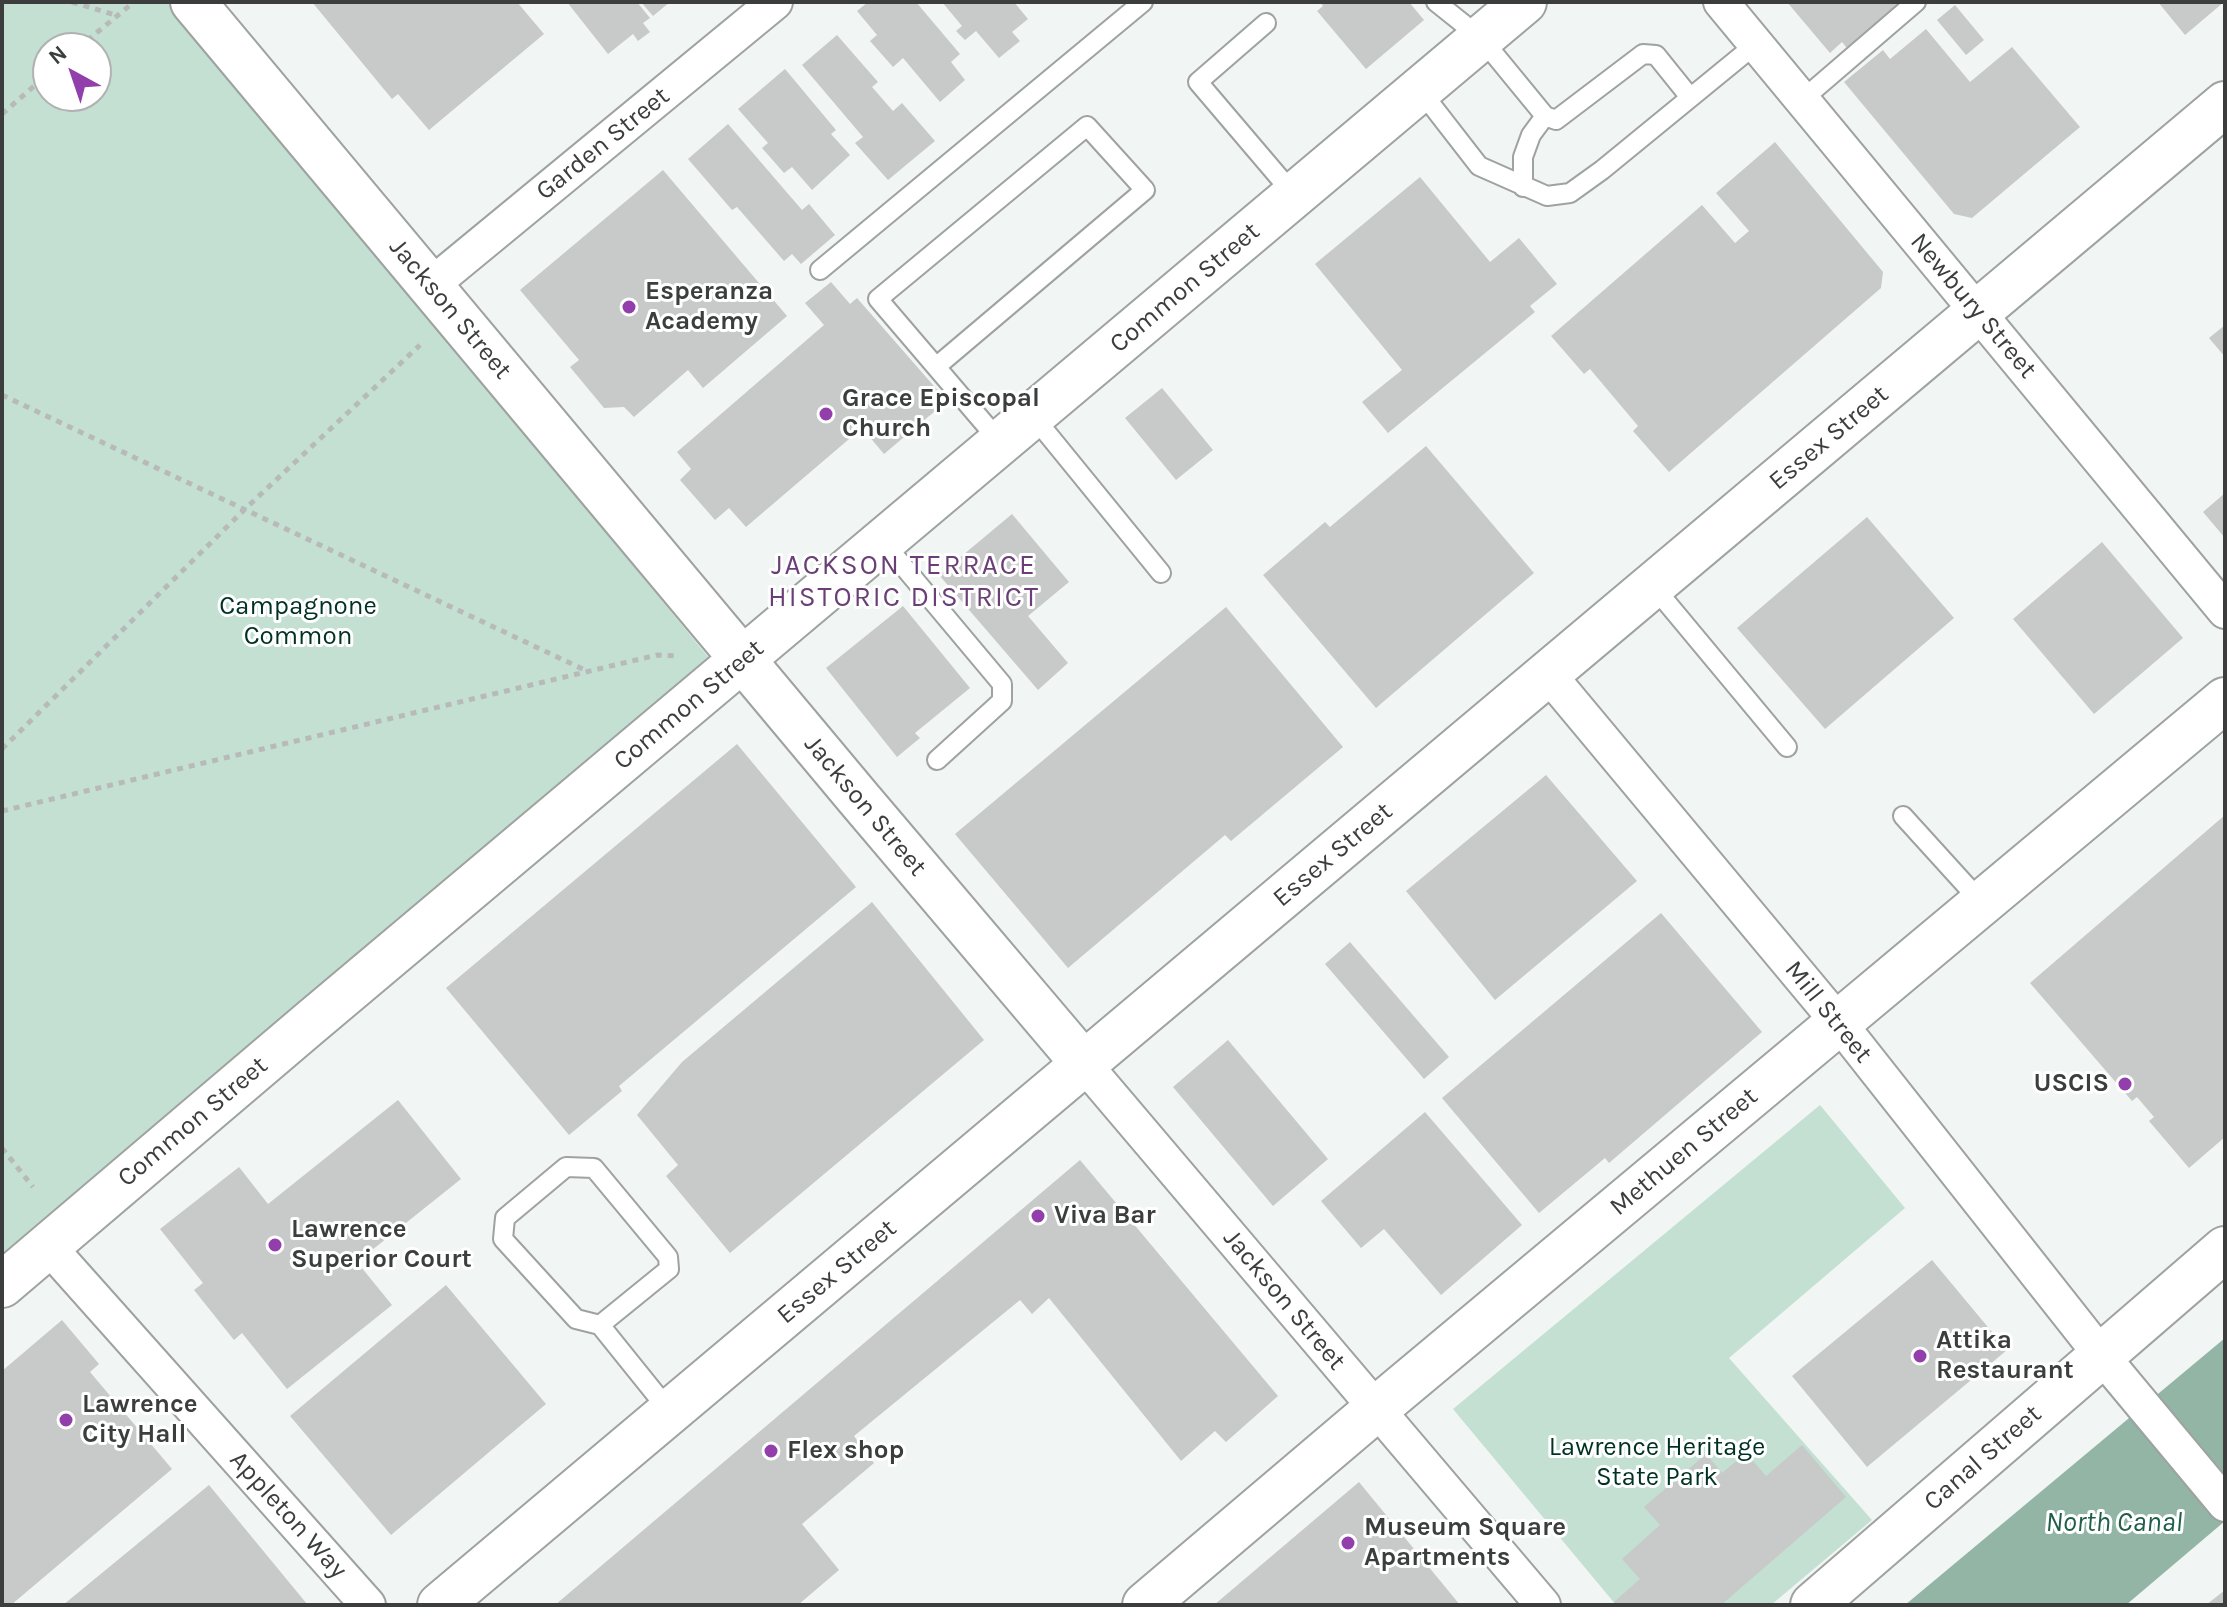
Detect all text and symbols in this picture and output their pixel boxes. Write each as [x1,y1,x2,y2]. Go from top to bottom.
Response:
north arrow [32,32,112,112]
text: N [43,40,72,70]
street label: Garden Street [530,81,676,207]
street label: Common Street [1104,216,1266,360]
street label: Newbury Street [1903,227,2043,385]
street label: Jackson Street [382,232,518,386]
place label: Esperanza Academy [645,276,773,338]
marker: Esperanza Academy [620,298,638,316]
street label: Essex Street [1763,379,1895,497]
place label: Grace Episcopal Church [842,383,1040,444]
marker: Grace Episcopal Church [817,405,835,423]
district label: JACKSON TERRACE HISTORIC DISTRICT [768,549,1040,615]
park label: Campagnone Common [219,591,377,652]
street label: Common Street [608,633,770,777]
street label: Jackson Street [797,729,933,883]
street label: Essex Street [1267,796,1399,914]
street label: Mill Street [1778,955,1878,1069]
street label: Common Street [112,1050,274,1194]
place label: USCIS [2034,1068,2109,1100]
marker: USCIS [2116,1075,2134,1093]
street label: Methuen Street [1604,1081,1764,1223]
place label: Viva Bar [1054,1200,1156,1232]
marker: Viva Bar [1029,1207,1047,1225]
street label: Essex Street [771,1213,903,1331]
place label: Lawrence Superior Court [291,1214,472,1276]
street label: Jackson Street [1216,1223,1352,1377]
marker: Lawrence Superior Court [266,1236,284,1254]
place label: Attika Restaurant [1936,1325,2074,1386]
marker: Attika Restaurant [1911,1347,1929,1365]
place label: Lawrence City Hall [82,1389,197,1450]
street label: Canal Street [1918,1399,2048,1517]
marker: Lawrence City Hall [57,1411,75,1429]
park label: Lawrence Heritage State Park [1549,1432,1765,1494]
place label: Flex shop [787,1435,904,1467]
marker: Flex shop [762,1442,780,1460]
street label: Appleton Way [223,1445,353,1585]
water label: North Canal [2045,1506,2183,1540]
place label: Museum Square Apartments [1364,1512,1566,1574]
marker: Museum Square Apartments [1339,1534,1357,1552]

